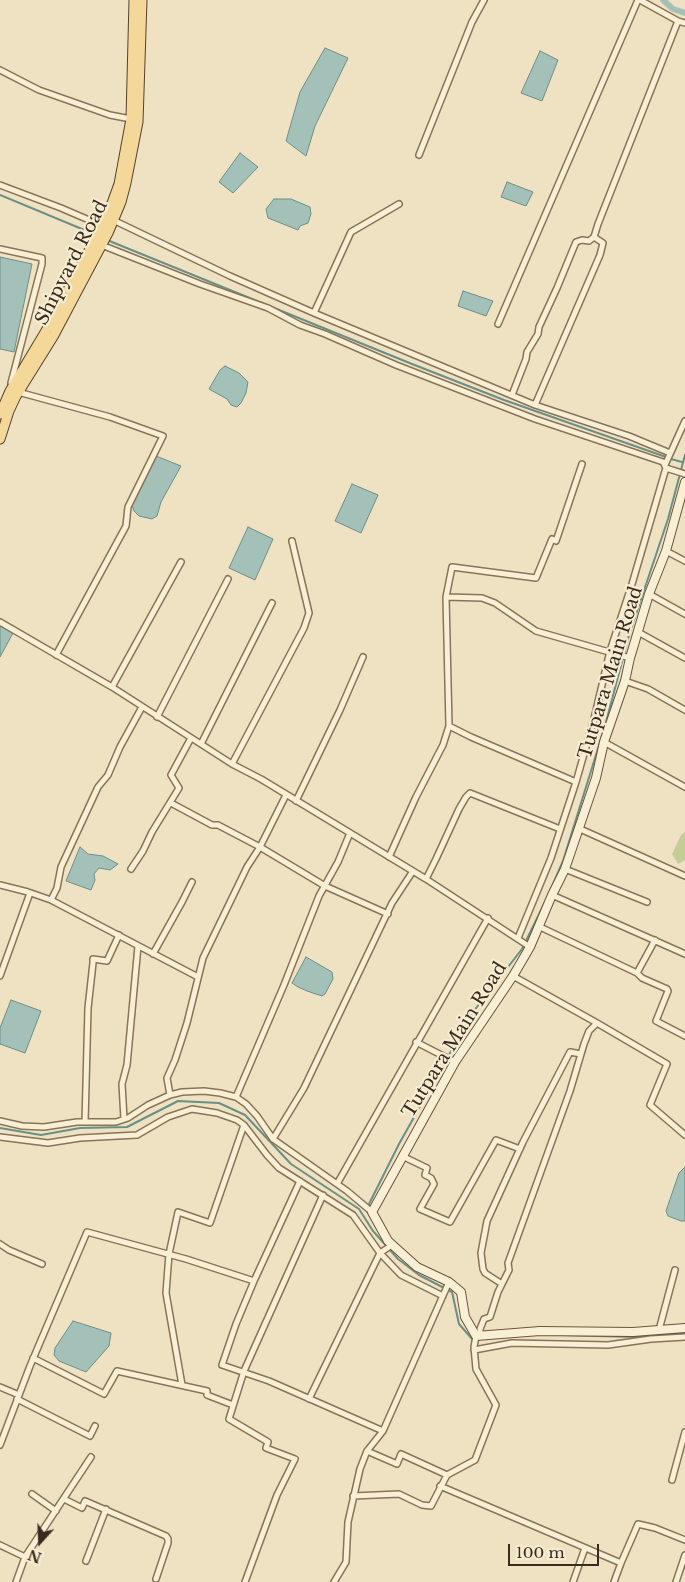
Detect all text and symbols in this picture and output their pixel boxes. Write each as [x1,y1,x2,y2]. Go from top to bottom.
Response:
street label: Shipyard Road [31,197,113,329]
street label: Tutpara Main Road [574,584,648,762]
street label: Tutpara Main Road [398,958,512,1122]
north arrow [15,1517,65,1567]
scale bar [510,1534,601,1566]
text: 100 m [516,1543,565,1562]
text: N [26,1545,44,1567]

